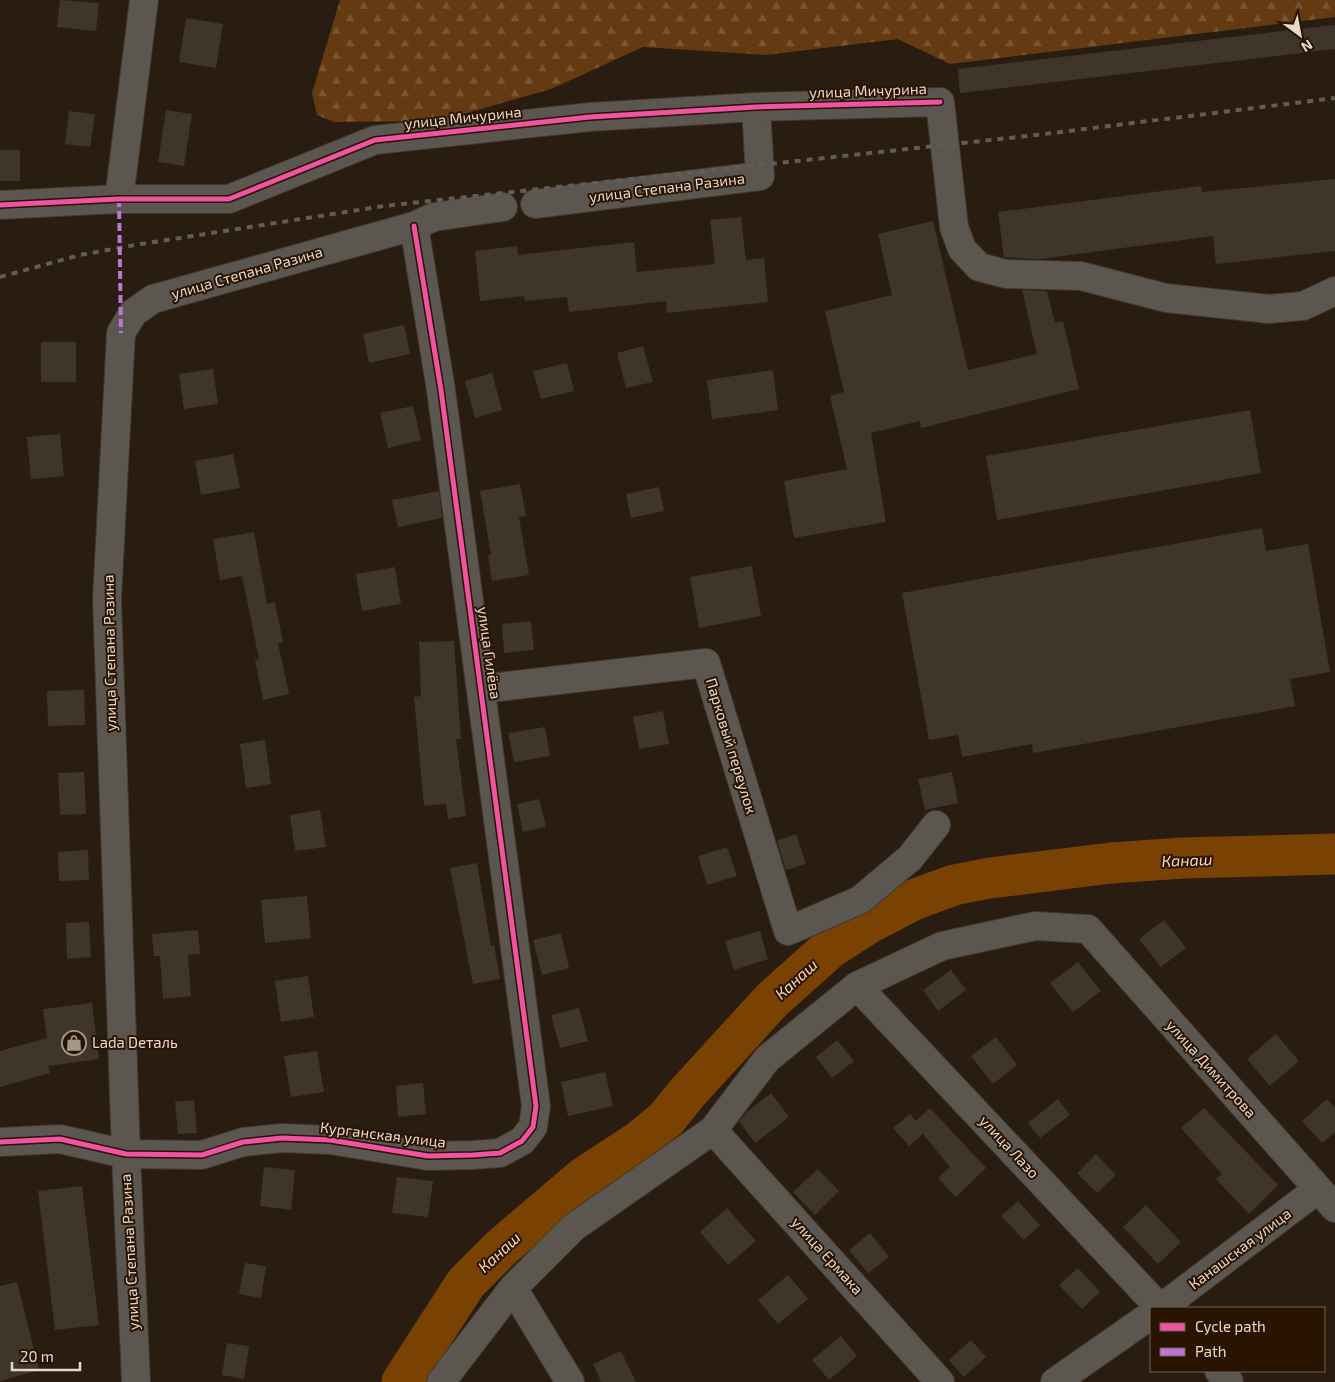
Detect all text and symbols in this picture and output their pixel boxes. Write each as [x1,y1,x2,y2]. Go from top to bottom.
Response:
north arrow [1275,10,1325,60]
text: N [1298,37,1316,56]
street label: улица Мичурина [809,79,927,102]
street label: улица Мичурина [403,102,522,133]
street label: улица Степана Разина [588,169,746,206]
street label: улица Степана Разина [169,242,325,303]
street label: улица Степана Разина [99,574,120,732]
street label: улица Гилёва [474,605,505,701]
street label: Парковый переулок [702,676,761,816]
water label: Канаш [1161,849,1213,870]
water label: Канаш [770,955,821,1003]
street label: улица Димитрова [1162,1016,1260,1122]
shop icon: Lada Dеталь [61,1030,87,1056]
place label: Lada Dеталь [92,1033,178,1051]
street label: улица Лазо [975,1111,1043,1182]
street label: Курганская улица [319,1117,447,1152]
street label: улица Степана Разина [116,1173,143,1331]
street label: Канашская улица [1185,1204,1295,1293]
street label: улица Ермака [787,1213,867,1299]
water label: Канаш [474,1227,524,1276]
legend [1150,1307,1325,1372]
text: Cycle path [1195,1317,1266,1335]
scale bar [12,1340,80,1372]
text: Path [1195,1342,1226,1360]
text: 20 m [20,1347,54,1365]

